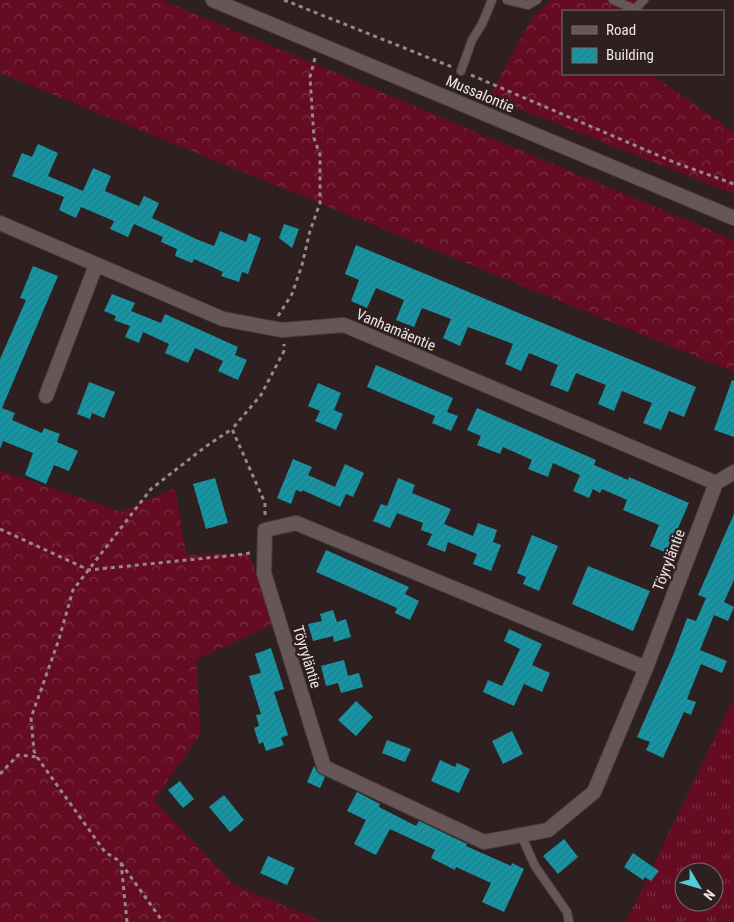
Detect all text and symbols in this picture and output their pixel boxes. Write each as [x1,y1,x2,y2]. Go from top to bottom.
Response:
legend [562,10,724,75]
text: Road [606,21,636,39]
text: Building [606,46,654,64]
street label: Mussalontie [443,72,517,116]
street label: Vanhamäentie [354,305,438,355]
street label: Töyryläntie [649,527,689,593]
street label: Töyryläntie [289,624,325,690]
north arrow [674,862,724,912]
text: N [700,887,718,903]

